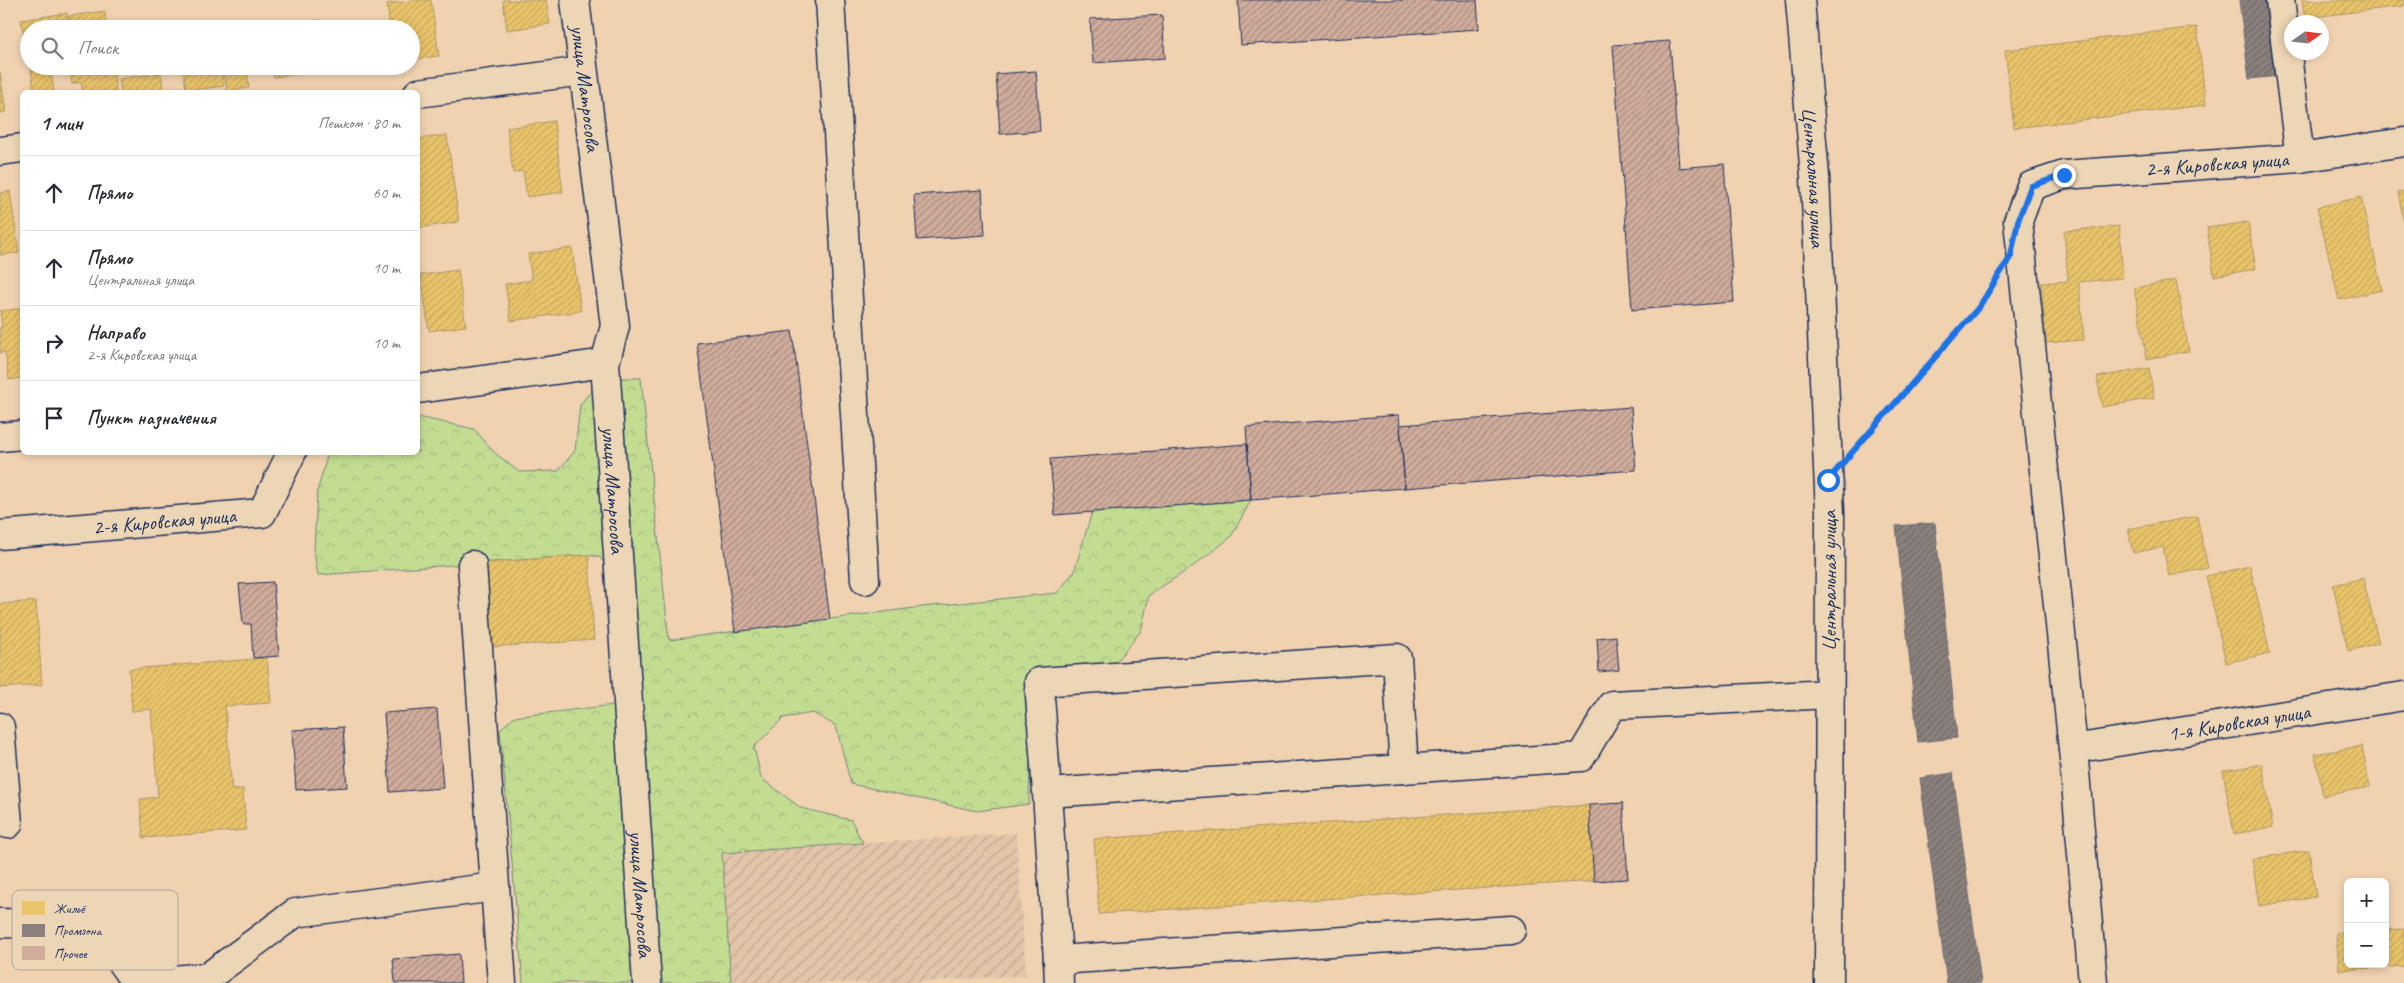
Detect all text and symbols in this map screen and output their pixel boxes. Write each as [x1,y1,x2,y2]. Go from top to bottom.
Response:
north arrow [2284,15,2329,60]
search box [20,20,420,75]
street label: улица Матросова [565,22,607,155]
icon: search [38,34,66,62]
text: Поиск [78,36,118,60]
street label: Центральная улица [1796,106,1831,250]
text: 1 мин [40,110,83,136]
text: Пешком · 80 m [318,113,400,133]
street label: 2-я Кировская улица [2144,146,2291,182]
route end [2053,164,2076,187]
icon: ahead [40,179,68,207]
text: Прямо [87,181,132,205]
text: 60 m [373,183,400,203]
text: Прямо [87,246,132,270]
icon: ahead [40,254,68,282]
text: 10 m [373,258,400,278]
text: Центральная улица [87,270,194,290]
text: Направо [87,321,145,345]
icon: right [40,329,68,357]
text: 10 m [373,333,400,353]
text: 2-я Кировская улица [87,345,196,365]
icon: arrive [40,404,68,432]
text: Пункт назначения [87,406,216,430]
street label: улица Матросова [596,424,631,556]
route start [1817,469,1840,492]
street label: 2-я Кировская улица [92,502,239,540]
street label: Центральная улица [1816,509,1842,651]
street label: 1-я Кировская улица [2166,698,2313,747]
street label: улица Матросова [624,828,658,960]
map controls [2344,878,2389,968]
button: + [2344,878,2389,923]
legend [12,890,178,970]
text: Жильё [54,900,87,917]
text: Промзона [54,922,102,939]
button: − [2344,923,2389,968]
text: Прочее [54,945,88,962]

